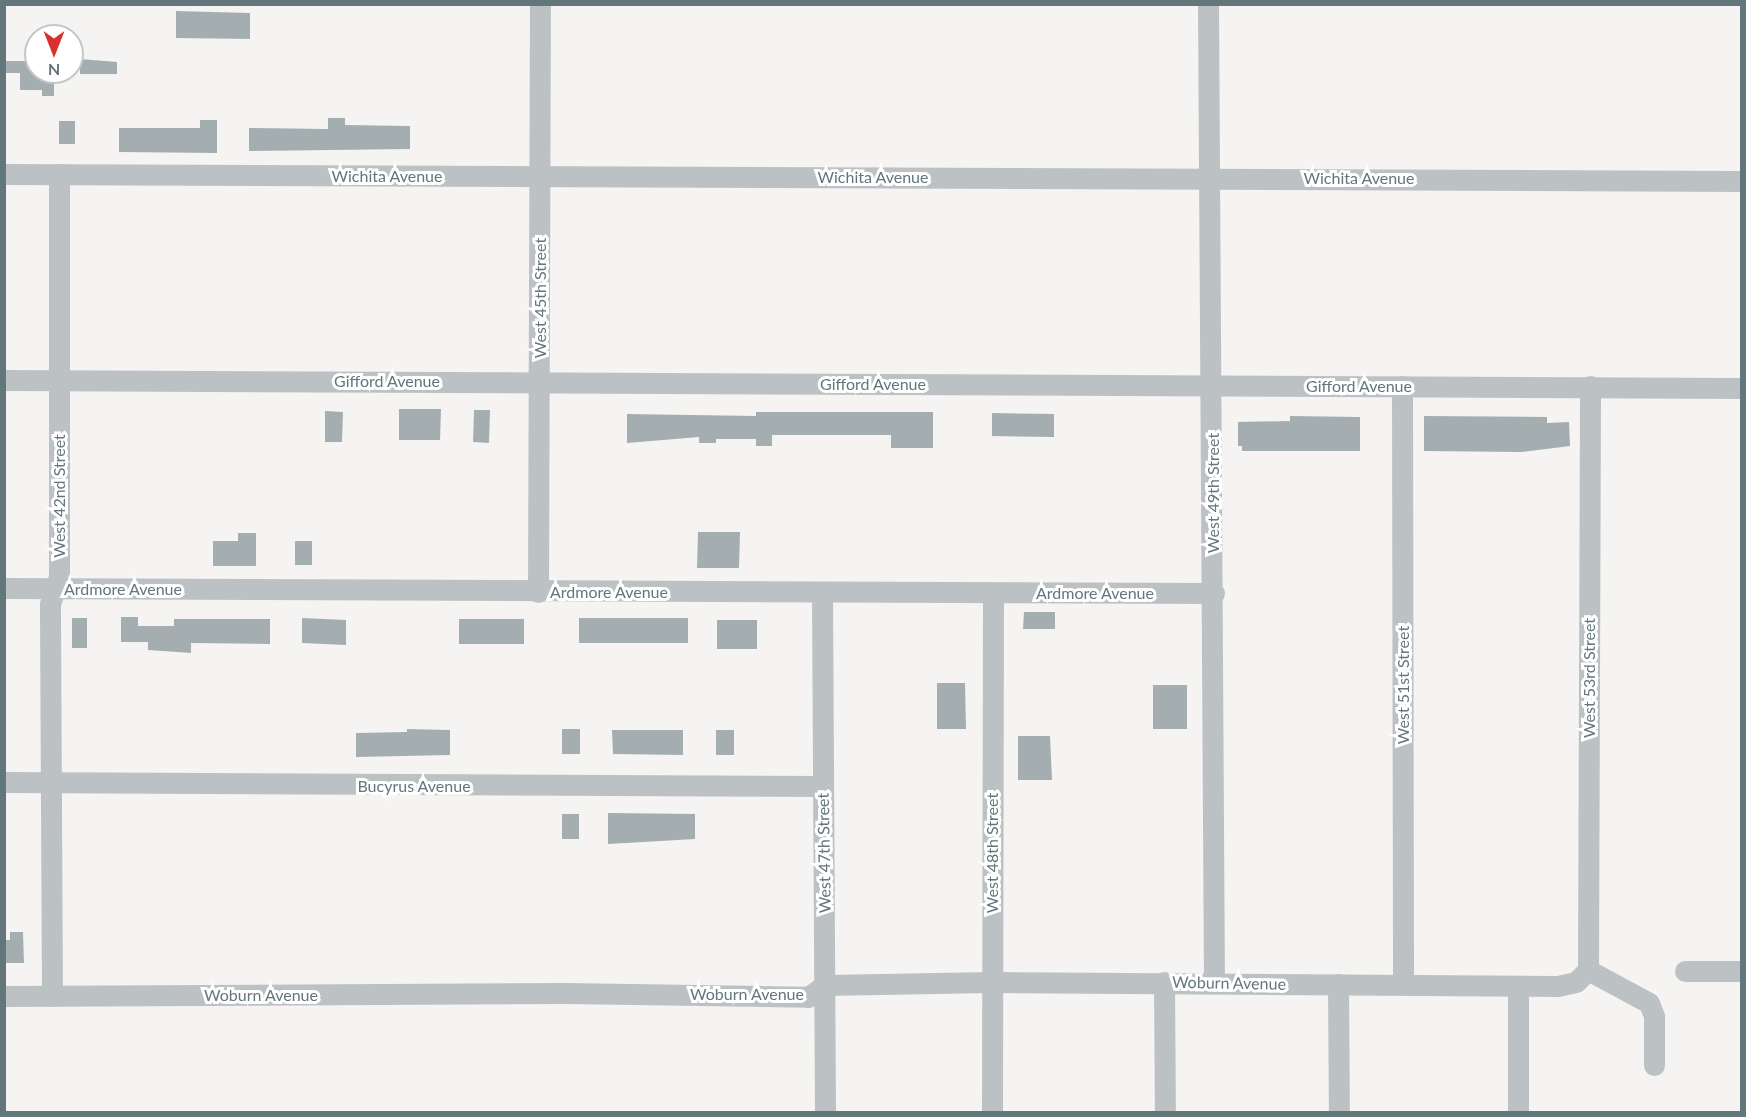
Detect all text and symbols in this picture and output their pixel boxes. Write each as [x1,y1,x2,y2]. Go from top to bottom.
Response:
north arrow [24,24,84,84]
text: N [48,61,60,80]
street label: Wichita Avenue [331,166,443,186]
street label: Wichita Avenue [817,167,929,187]
street label: Wichita Avenue [1303,168,1415,188]
street label: West 45th Street [530,238,550,358]
street label: Gifford Avenue [334,371,440,391]
street label: Gifford Avenue [820,374,926,394]
street label: Gifford Avenue [1306,376,1412,396]
street label: West 49th Street [1203,433,1223,553]
street label: West 42nd Street [49,434,69,558]
street label: Ardmore Avenue [64,579,182,599]
street label: Ardmore Avenue [550,582,668,602]
street label: Ardmore Avenue [1036,583,1154,603]
street label: West 53rd Street [1579,618,1599,738]
street label: West 51st Street [1393,626,1413,744]
street label: Bucyrus Avenue [357,776,471,796]
street label: West 47th Street [813,793,835,913]
street label: West 48th Street [982,793,1002,913]
street label: Woburn Avenue [1172,972,1286,994]
street label: Woburn Avenue [690,984,804,1004]
street label: Woburn Avenue [204,985,318,1005]

